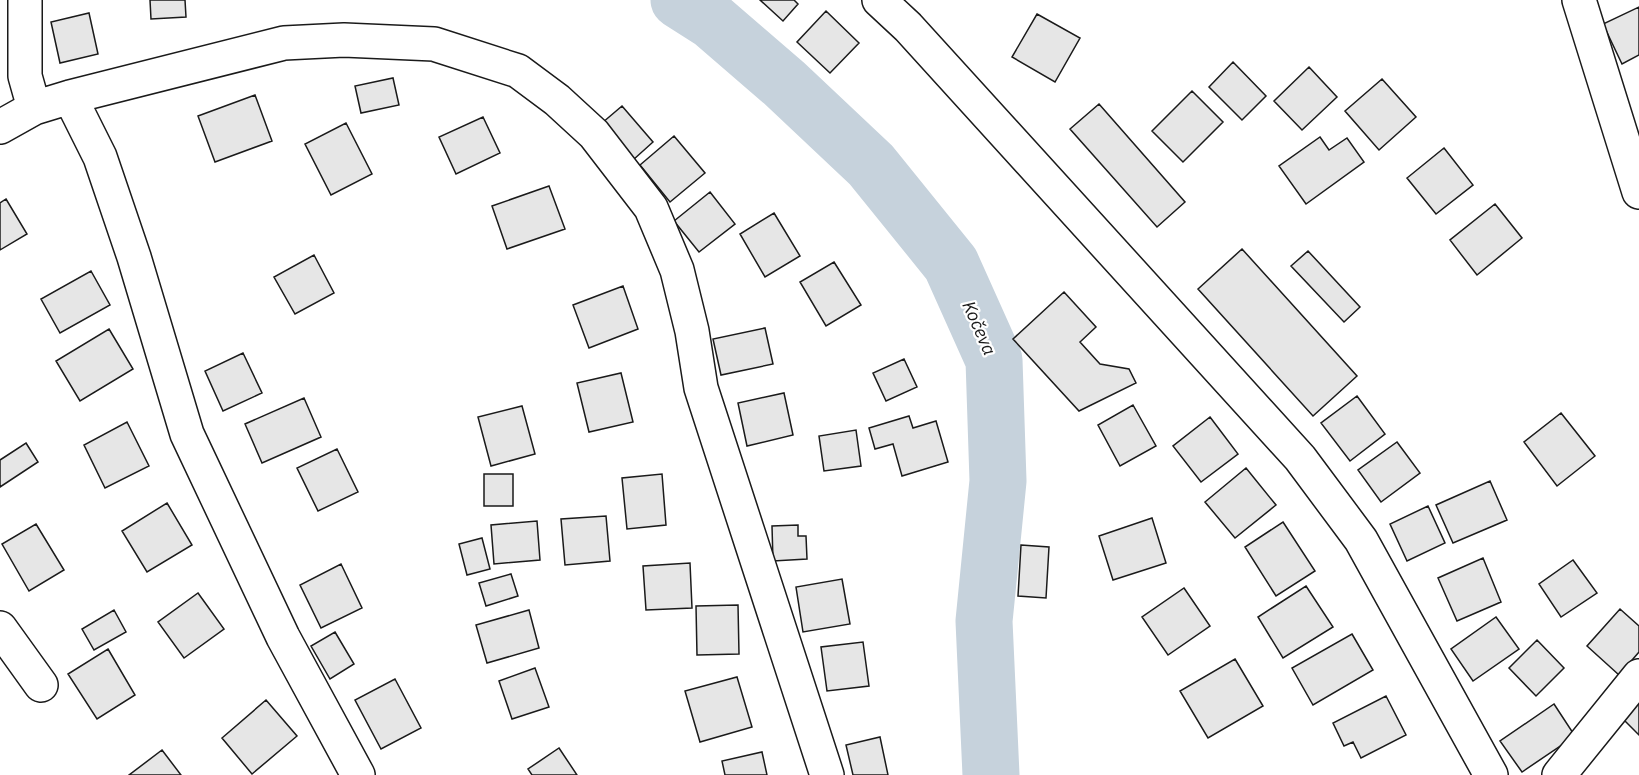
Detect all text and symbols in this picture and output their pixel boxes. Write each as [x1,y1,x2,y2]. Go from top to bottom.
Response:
water label: Kočeva [957,297,1002,359]

